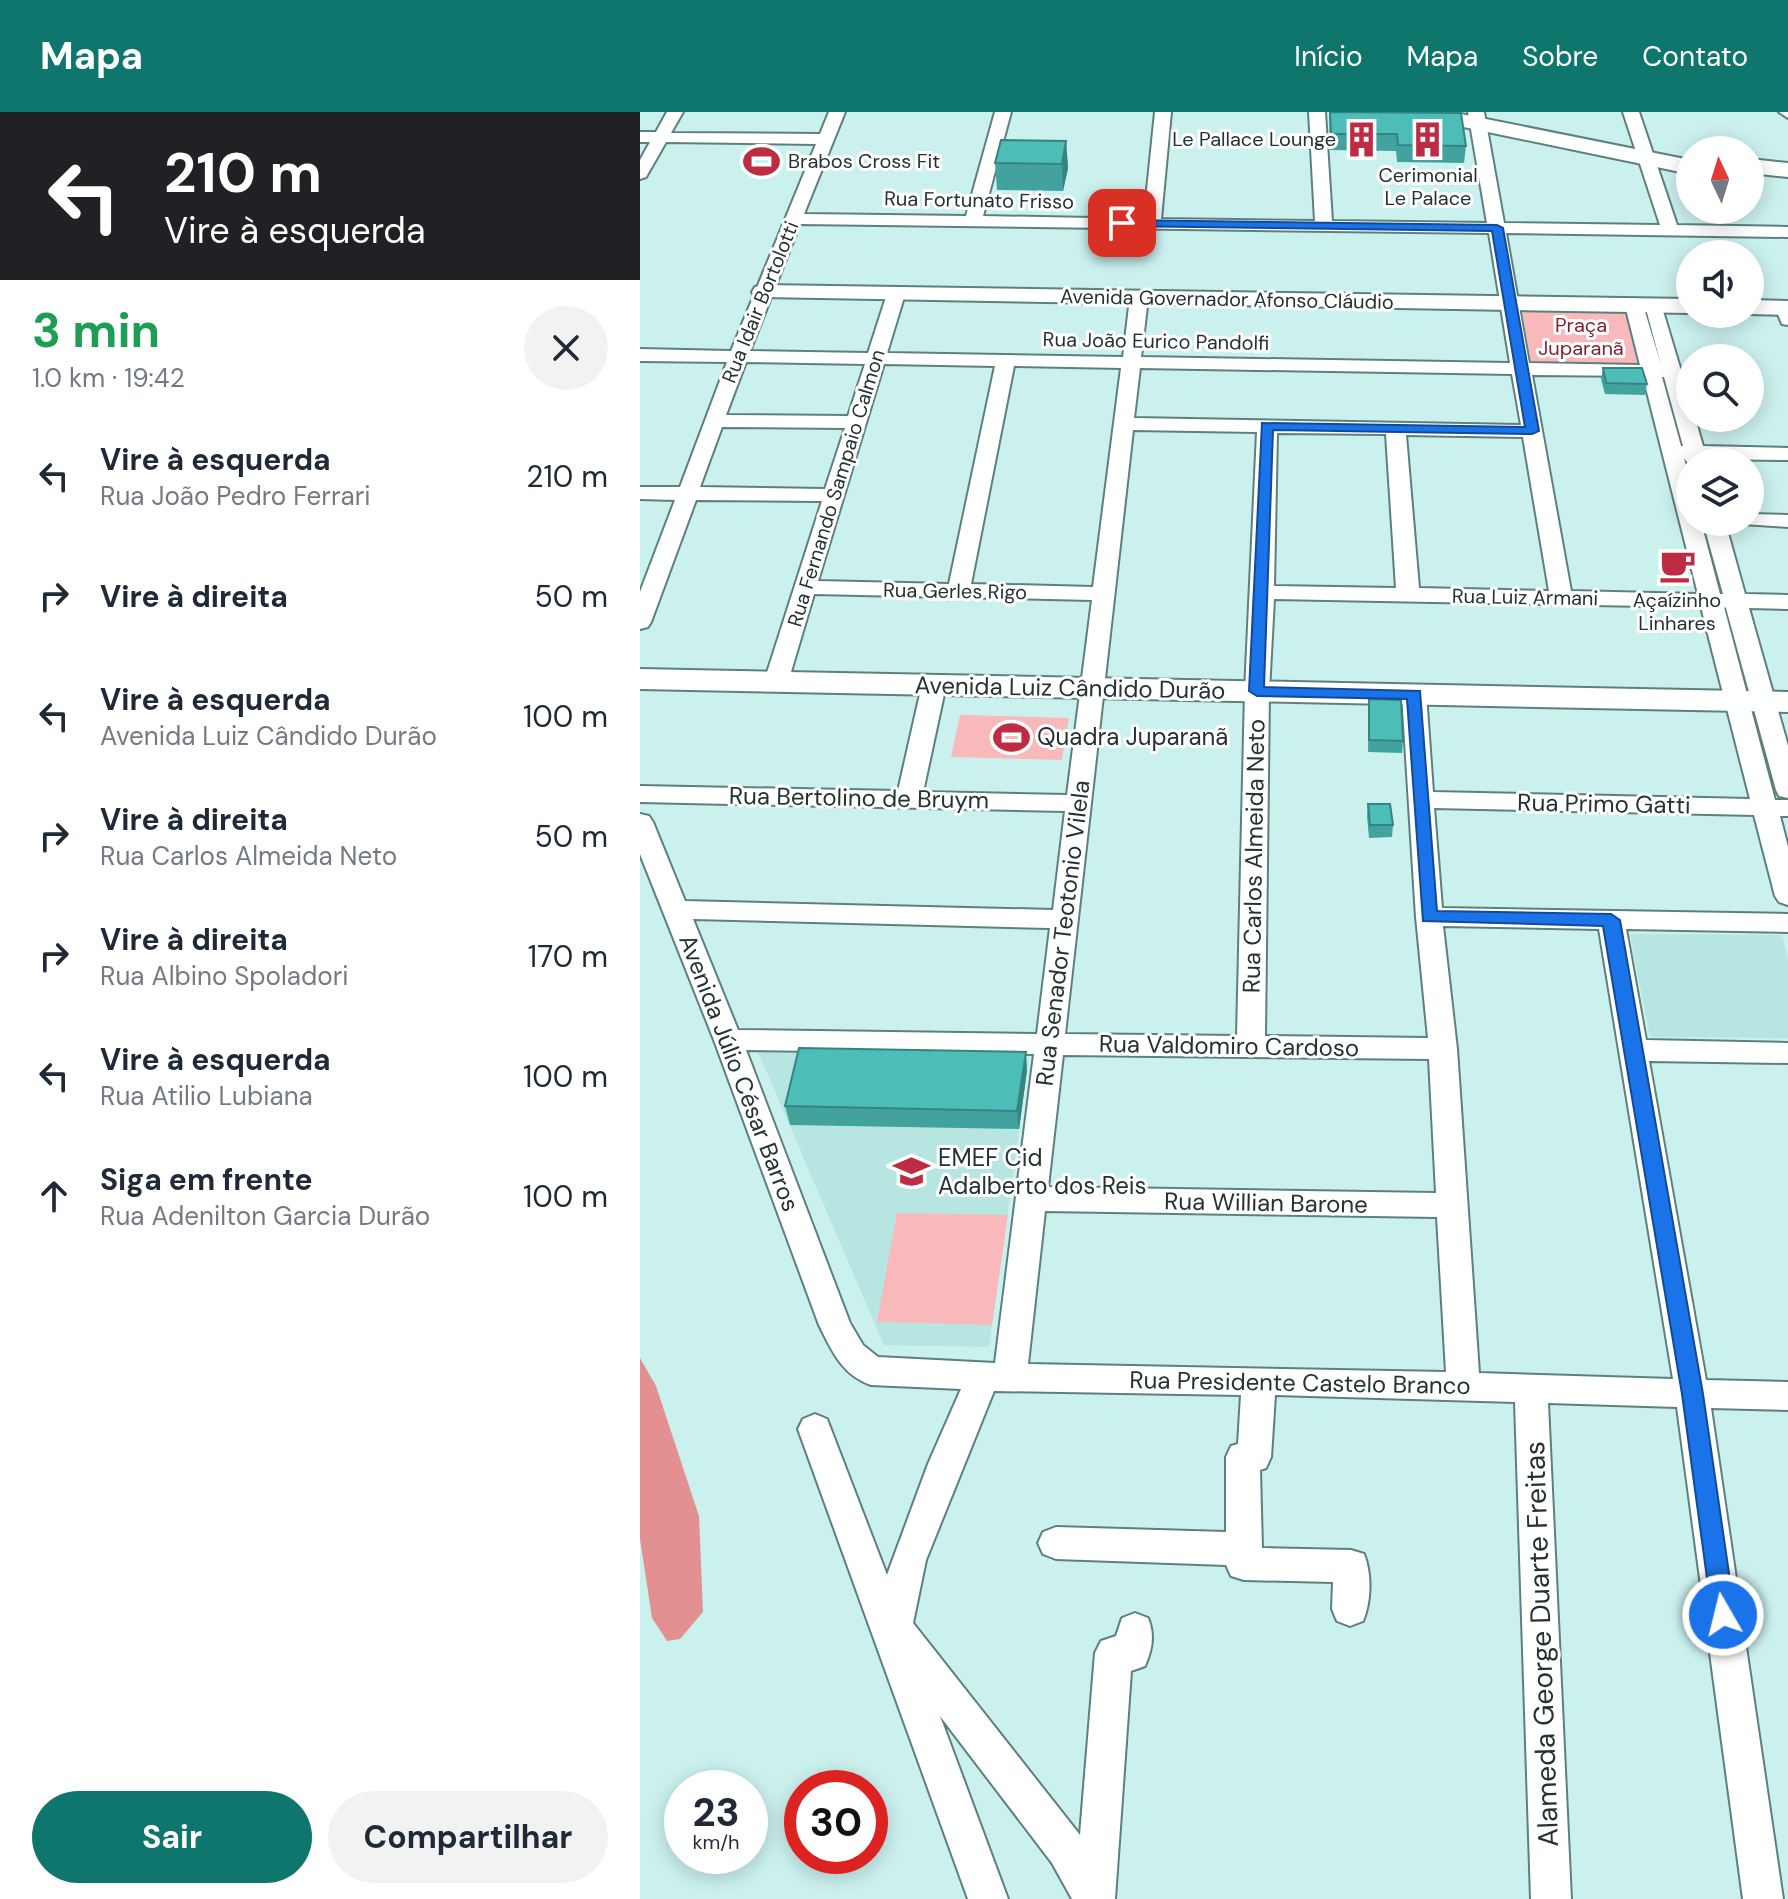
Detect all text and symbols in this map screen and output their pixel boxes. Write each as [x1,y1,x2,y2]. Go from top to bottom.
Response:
text: Mapa [40,31,143,81]
text: Início [1294,38,1363,75]
text: Mapa [1407,38,1478,75]
text: Sobre [1522,38,1598,75]
text: Contato [1642,38,1748,75]
building icon: Le Pallace Lounge [1343,120,1381,158]
building icon: Cerimonial Le Palace [1409,121,1447,159]
place label: Le Pallace Lounge [1172,126,1336,152]
text: 210 m [164,136,322,209]
north arrow [1676,136,1764,224]
map controls [1676,136,1764,536]
sports icon: Brabos Cross Fit [743,142,781,180]
icon: left [32,144,136,248]
place label: Brabos Cross Fit [788,148,940,174]
place label: Cerimonial Le Palace [1378,162,1478,211]
street label: Rua Fortunato Frisso [884,185,1074,215]
pin [1088,189,1156,257]
icon: arrive [1100,201,1144,245]
text: Vire à esquerda [164,207,426,254]
street label: Rua Idair Bortolotti [716,217,804,387]
button: sound [1676,240,1764,328]
street label: Avenida Governador Afonso Cláudio [1060,283,1394,315]
text: 3 min [32,299,160,362]
button: close [524,306,608,390]
park label: Praça Juparanã [1538,312,1624,361]
street label: Rua João Eurico Pandolfi [1042,326,1270,356]
button: search [1676,344,1764,432]
street label: Rua Fernando Sampaio Calmon [781,346,891,630]
text: 1.0 km · 19:42 [32,361,185,395]
text: Vire à esquerda [100,440,331,479]
button: layers [1676,448,1764,536]
icon: left [32,454,76,498]
text: 210 m [526,457,608,496]
text: Rua João Pedro Ferrari [100,479,371,513]
cafe icon: Açaízinho Linhares [1658,546,1696,584]
icon: right [32,574,76,618]
text: Vire à direita [100,577,288,616]
text: 50 m [534,577,608,616]
street label: Rua Gerles Rigo [883,577,1027,605]
street label: Rua Luiz Armani [1452,583,1598,611]
place label: Açaízinho Linhares [1633,587,1721,636]
street label: Avenida Luiz Cândido Durão [914,669,1226,706]
text: Vire à esquerda [100,680,331,719]
icon: left [32,694,76,738]
text: 100 m [523,697,608,736]
sports icon: Quadra Juparanã [992,718,1030,756]
text: Avenida Luiz Cândido Durão [100,719,437,753]
street label: Rua Carlos Almeida Neto [1236,719,1271,993]
place label: Quadra Juparanã [1037,721,1228,752]
street label: Rua Senador Teotonio Vilela [1028,778,1097,1088]
street label: Rua Bertolino de Bruym [729,780,989,815]
street label: Rua Primo Gatti [1517,786,1691,821]
text: Vire à direita [100,800,288,839]
icon: right [32,814,76,858]
text: 50 m [534,817,608,856]
text: Rua Carlos Almeida Neto [100,839,397,873]
text: Vire à direita [100,920,288,959]
street label: Avenida Júlio César Barros [672,930,807,1216]
icon: right [32,934,76,978]
text: 170 m [528,937,608,976]
text: Rua Albino Spoladori [100,959,349,993]
street label: Rua Valdomiro Cardoso [1099,1028,1359,1063]
text: Vire à esquerda [100,1040,331,1079]
icon: left [32,1054,76,1098]
text: 100 m [523,1057,608,1096]
text: Rua Atilio Lubiana [100,1079,313,1113]
place label: EMEF Cid Adalberto dos Reis [938,1142,1147,1201]
school or university icon: EMEF Cid Adalberto dos Reis [893,1153,931,1191]
text: Siga em frente [100,1160,313,1199]
icon: ahead [32,1174,76,1218]
text: 100 m [523,1177,608,1216]
street label: Rua Willian Barone [1164,1185,1368,1220]
text: Rua Adenilton Garcia Durão [100,1199,430,1233]
street label: Rua Presidente Castelo Branco [1129,1364,1471,1401]
street label: Alameda George Duarte Freitas [1516,1441,1567,1847]
position arrow [1681,1573,1765,1657]
speed limit sign: 30 [784,1770,888,1874]
text: 23 [692,1786,740,1838]
button: Sair [32,1791,312,1883]
button: Compartilhar [328,1791,608,1883]
text: km/h [692,1829,740,1855]

